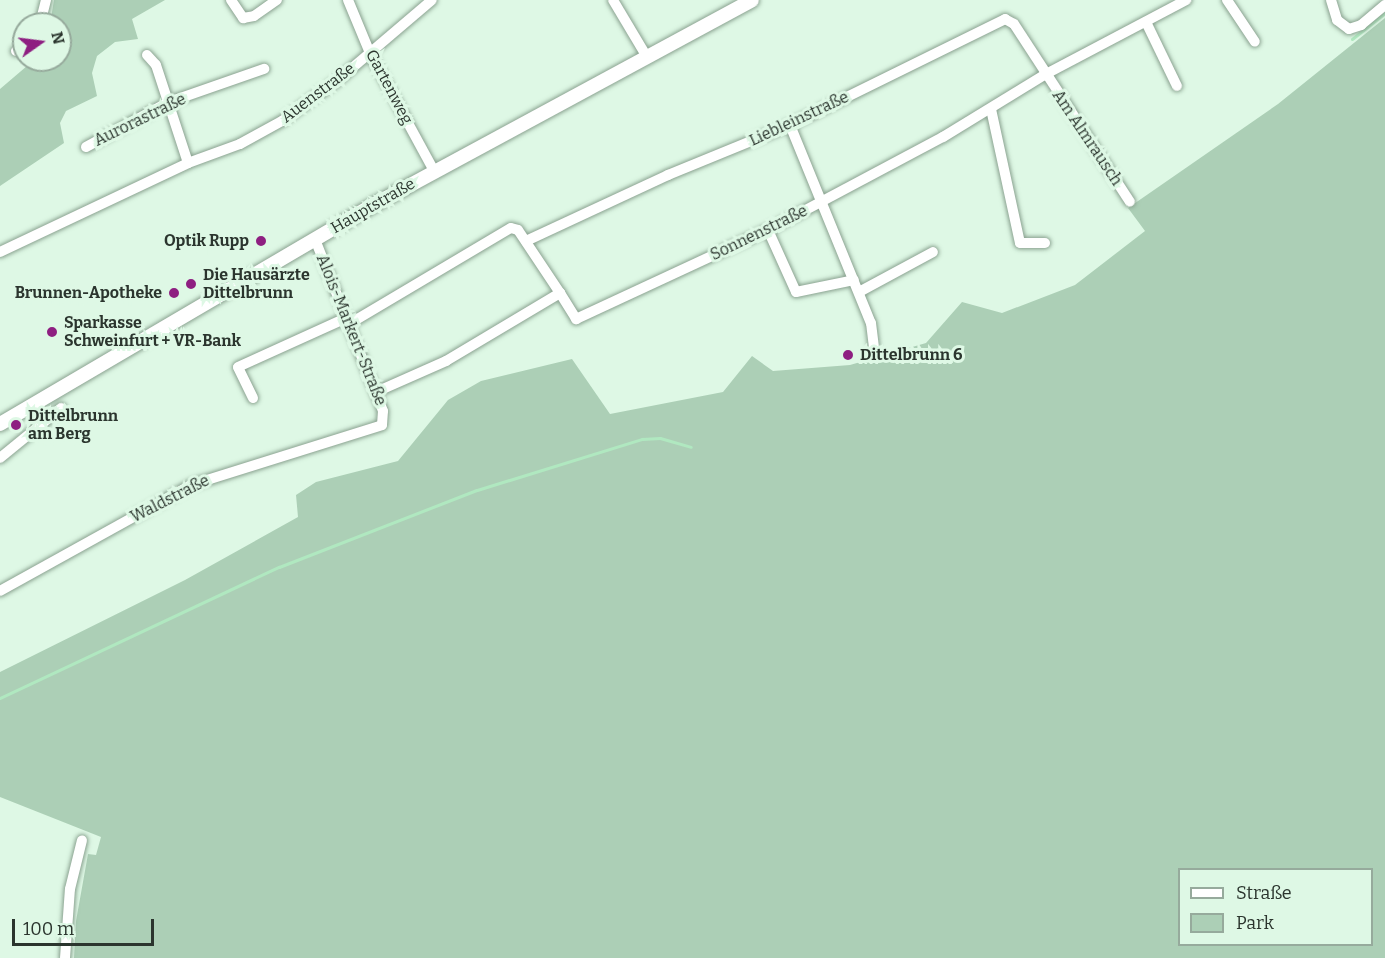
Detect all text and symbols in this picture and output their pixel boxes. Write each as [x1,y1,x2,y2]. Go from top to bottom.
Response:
north arrow [12,12,72,72]
text: N [47,30,69,46]
street label: Gartenweg [361,46,417,128]
street label: Auenstraße [277,59,359,127]
street label: Am Almrausch [1048,87,1126,189]
street label: Liebleinstraße [746,88,852,150]
street label: Aurorastraße [91,90,189,150]
street label: Hauptstraße [327,174,419,238]
street label: Sonnenstraße [707,201,811,265]
place label: Optik Rupp [164,231,249,251]
marker: Optik Rupp [254,234,268,248]
street label: Alois-Markert-Straße [312,252,390,408]
place label: Die Hausärzte Dittelbrunn [203,265,310,303]
marker: Die Hausärzte Dittelbrunn [184,277,198,291]
place label: Brunnen-Apotheke [15,283,162,303]
marker: Brunnen-Apotheke [167,286,181,300]
place label: Sparkasse Schweinfurt + VR-Bank [64,313,241,351]
marker: Sparkasse Schweinfurt + VR-Bank [45,325,59,339]
place label: Dittelbrunn 6 [860,345,962,365]
marker: Dittelbrunn 6 [841,348,855,362]
place label: Dittelbrunn am Berg [28,406,118,444]
marker: Dittelbrunn am Berg [9,418,23,432]
street label: Waldstraße [127,471,213,527]
legend [1178,868,1373,946]
text: Straße [1236,882,1292,904]
scale bar [15,907,158,945]
text: Park [1236,912,1274,934]
text: 100 m [23,918,74,940]

